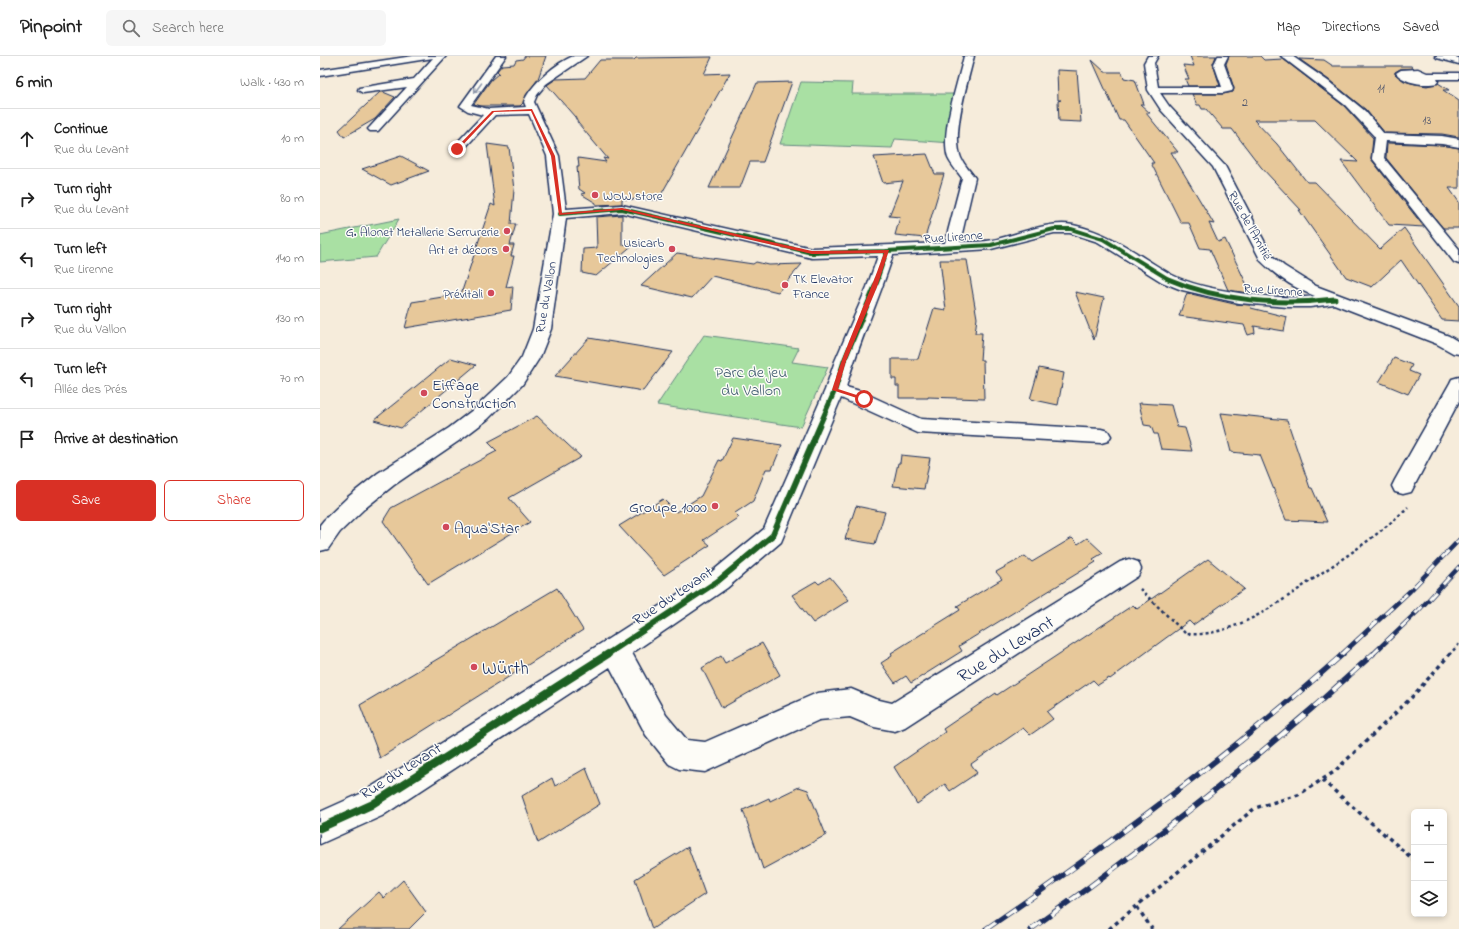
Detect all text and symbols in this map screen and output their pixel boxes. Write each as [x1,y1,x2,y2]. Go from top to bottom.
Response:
search box [106,10,386,46]
text: Pinpoint [20,14,82,41]
icon: search [120,17,142,39]
text: Search here [152,17,224,39]
text: Map [1277,17,1300,38]
text: Directions [1322,17,1380,38]
text: Saved [1402,17,1439,38]
text: 6 min [16,70,52,95]
text: Walk · 430 m [240,73,304,92]
house number: 11 [1377,80,1385,98]
one-way arrow [474,82,482,93]
house number: 2 [1242,94,1248,112]
house number: 13 [1423,112,1431,130]
text: Continue [54,118,108,140]
icon: ahead [16,128,38,150]
text: 10 m [281,129,304,148]
text: Rue du Levant [54,140,129,159]
route end [448,140,466,158]
text: Turn right [54,178,112,200]
place label: WOW store [603,187,663,206]
icon: right [16,188,38,210]
street label: Rue de l'Amitié [1223,188,1277,264]
text: 80 m [280,189,304,208]
marker: WOW store [590,190,600,200]
text: Rue du Levant [54,200,129,219]
place label: G. Alonet Metallerie Serrurerie [346,223,499,242]
marker: G. Alonet Metallerie Serrurerie [502,226,512,236]
street label: Rue Lirenne [923,226,984,249]
place label: Usicarb Technologies [596,234,664,269]
text: Turn left [54,238,107,260]
place label: Art et décors [429,241,498,260]
marker: Art et décors [501,244,511,254]
marker: Usicarb Technologies [667,244,677,254]
icon: left [16,248,38,270]
text: 140 m [276,249,304,268]
text: Rue Lirenne [54,260,113,279]
street label: Rue du Vallon [531,260,562,335]
place label: TK Elevator France [792,270,854,304]
street label: Rue Lirenne [1243,279,1303,302]
marker: TK Elevator France [780,280,790,290]
place label: Prévitali [443,285,483,304]
marker: Prévitali [486,288,496,298]
text: Turn right [54,298,112,320]
icon: right [16,308,38,330]
text: 130 m [276,309,304,328]
text: Rue du Vallon [54,320,126,339]
text: Turn left [54,358,107,380]
park label: Parc de jeu du Vallon [715,361,787,403]
icon: left [16,368,38,390]
text: 70 m [280,369,304,388]
place label: Eiffage Construction [432,374,516,416]
text: Allée des Prés [54,380,128,399]
marker: Eiffage Construction [419,388,429,398]
route start [855,390,873,408]
icon: arrive [16,428,38,450]
text: Arrive at destination [54,428,178,450]
button: Save [16,480,156,521]
button: Share [164,480,304,521]
place label: Groupe 1000 [629,496,707,520]
marker: Groupe 1000 [710,501,720,511]
place label: Aqua'Star [454,517,519,541]
marker: Aqua'Star [441,522,451,532]
street label: Rue du Levant [628,561,719,632]
street label: Rue du Levant [953,609,1061,691]
place label: Würth [482,656,529,683]
marker: Würth [469,662,479,672]
street label: Rue du Levant [356,737,447,806]
map controls [1411,809,1447,917]
button: + [1411,809,1447,845]
button: − [1411,845,1447,881]
button: layers [1411,881,1447,917]

